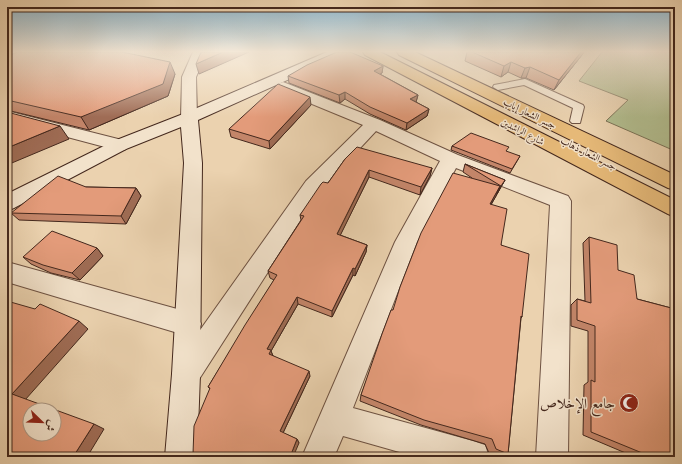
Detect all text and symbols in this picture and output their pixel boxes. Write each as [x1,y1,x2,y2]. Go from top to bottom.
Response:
street label: جسر الشعار إياب [501,97,558,133]
street label: شارع الراشدين [498,117,546,151]
street label: جسر الشعار ذهاب [558,135,618,173]
mosque icon: جامع الإخلاص [618,392,640,414]
place label: جامع الإخلاص [540,397,615,417]
north arrow [22,402,62,442]
text: ش [43,418,57,433]

